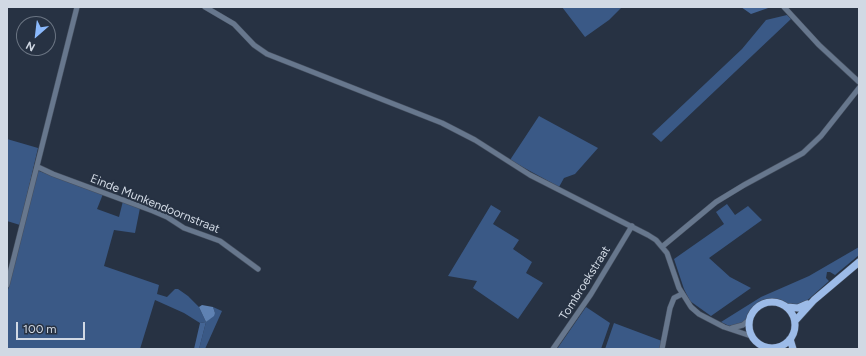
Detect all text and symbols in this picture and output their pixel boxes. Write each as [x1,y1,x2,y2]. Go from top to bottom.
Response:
north arrow [16,16,56,56]
text: N [24,38,37,54]
street label: Einde Munkendoornstraat [88,171,222,237]
street label: Tombroekstraat [557,243,613,323]
scale bar [18,314,87,340]
text: 100 m [23,322,57,336]

